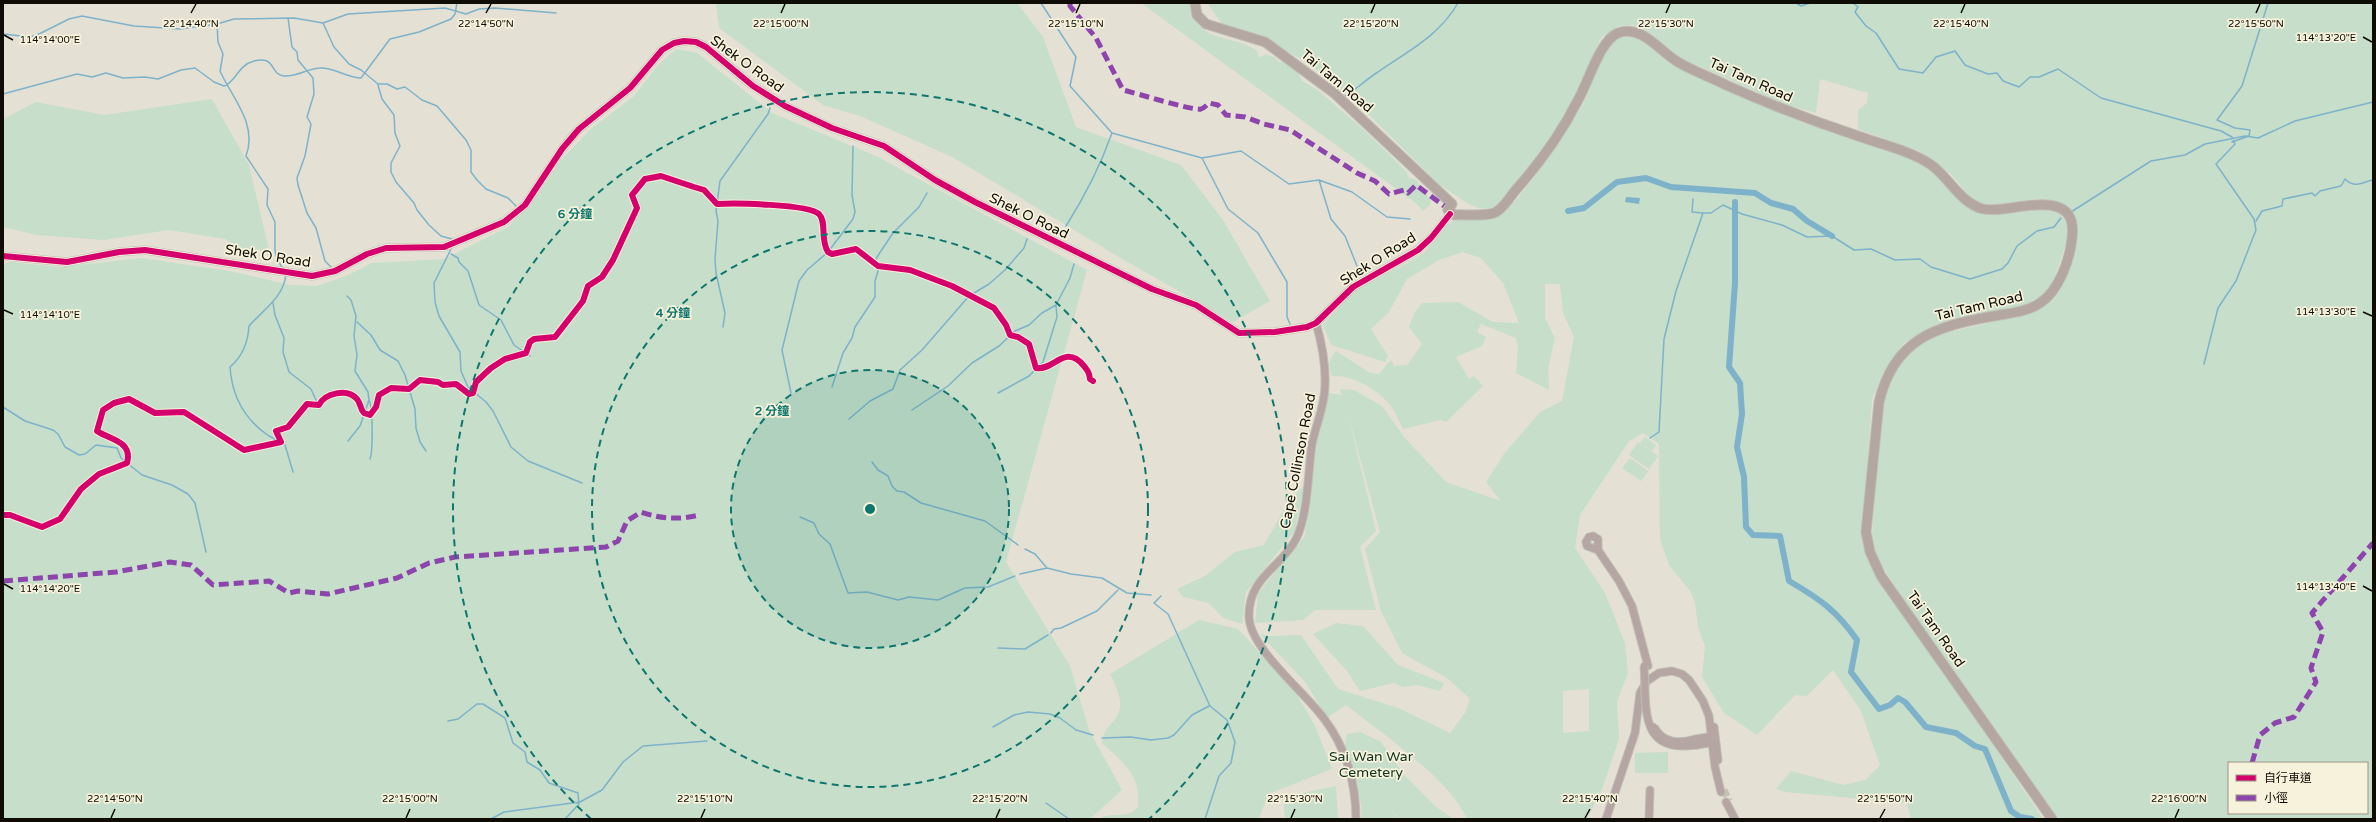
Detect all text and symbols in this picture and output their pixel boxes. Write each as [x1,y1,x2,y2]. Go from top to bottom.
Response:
text: 22°14'40"N [163,18,219,30]
text: 22°14'50"N [458,18,514,30]
text: 22°15'00"N [753,18,809,30]
text: 22°15'10"N [1048,18,1104,30]
text: 22°15'20"N [1343,18,1399,30]
text: 22°15'30"N [1638,18,1694,30]
text: 22°15'40"N [1933,18,1989,30]
text: 22°15'50"N [2228,18,2284,30]
street label: Shek O Road [707,32,787,96]
text: 114°13'20"E [2296,32,2356,44]
text: 114°14'00"E [20,34,80,46]
street label: Tai Tam Road [1297,46,1377,116]
street label: Tai Tam Road [1707,54,1795,106]
street label: Shek O Road [986,189,1072,243]
text: 6 分鐘 [558,207,592,221]
street label: Shek O Road [1337,229,1419,289]
street label: Shek O Road [224,241,312,271]
street label: Tai Tam Road [1934,288,2024,324]
text: 4 分鐘 [656,306,690,320]
text: 114°13'30"E [2296,306,2356,318]
text: 114°14'10"E [20,309,80,321]
street label: Cape Collinson Road [1277,392,1319,530]
text: 2 分鐘 [755,404,789,418]
centre of rings [863,502,877,516]
text: 114°13'40"E [2296,581,2356,593]
text: 114°14'20"E [20,583,80,595]
street label: Tai Tam Road [1903,588,1969,670]
park label: Sai Wan War Cemetery [1329,748,1414,781]
legend [2228,762,2368,814]
text: 自行車道 [2264,771,2312,785]
text: 小徑 [2264,791,2288,805]
text: 22°14'50"N [87,793,143,805]
text: 22°15'00"N [382,793,438,805]
text: 22°15'10"N [677,793,733,805]
text: 22°15'20"N [972,793,1028,805]
text: 22°15'30"N [1267,793,1323,805]
text: 22°15'40"N [1562,793,1618,805]
text: 22°15'50"N [1857,793,1913,805]
text: 22°16'00"N [2151,793,2207,805]

